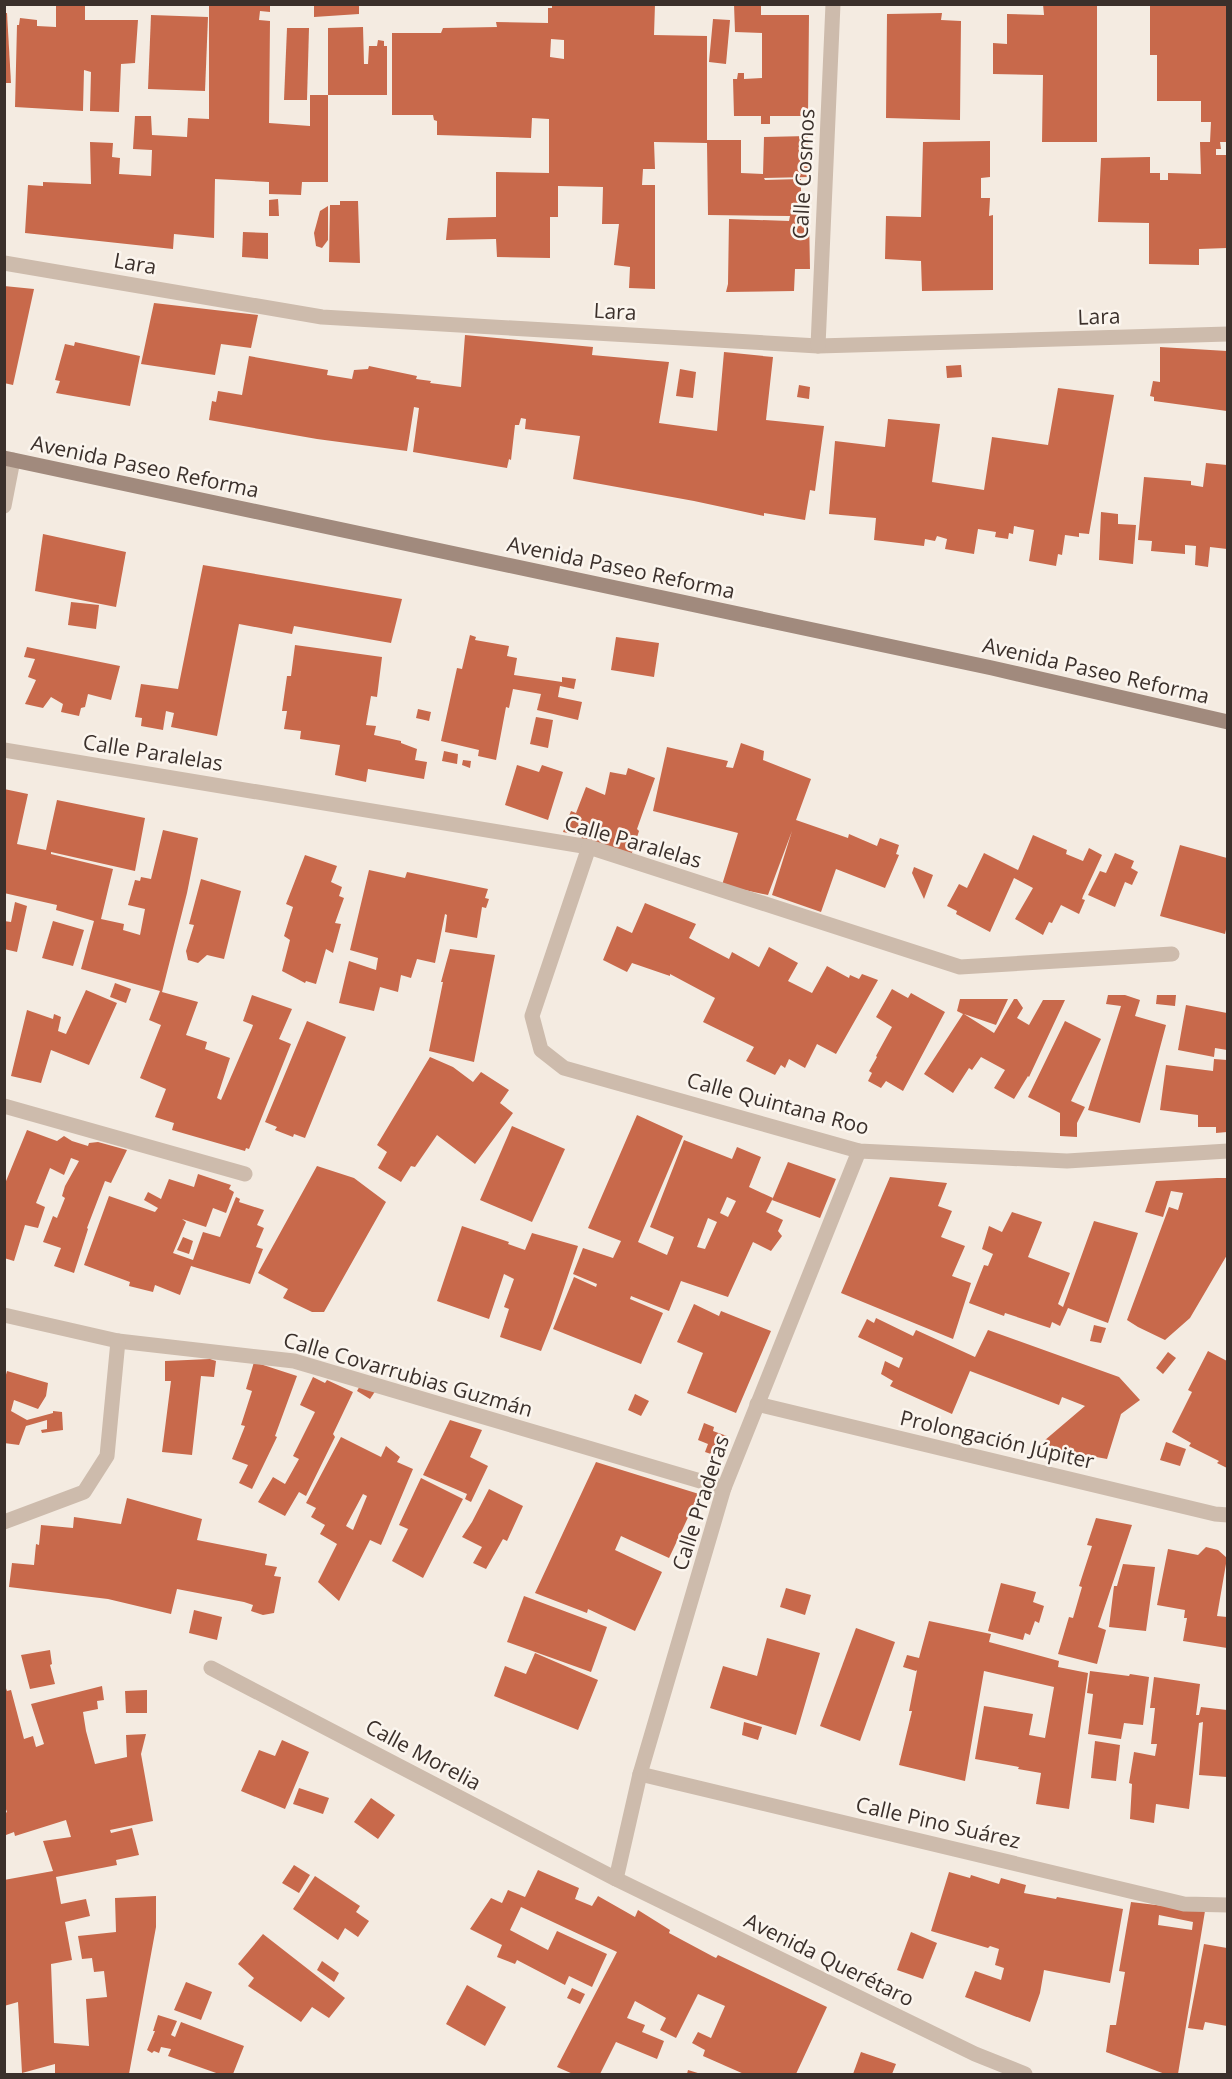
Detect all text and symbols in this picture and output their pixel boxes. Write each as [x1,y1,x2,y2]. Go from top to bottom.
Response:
street label: Calle Cosmos [786,108,820,240]
street label: Lara [112,246,159,281]
street label: Lara [593,296,637,326]
street label: Lara [1077,301,1121,331]
street label: Avenida Paseo Reforma [29,428,262,504]
street label: Avenida Paseo Reforma [505,529,738,605]
street label: Avenida Paseo Reforma [980,630,1212,710]
street label: Calle Paralelas [81,727,225,777]
street label: Calle Paralelas [561,808,705,874]
street label: Calle Quintana Roo [684,1065,872,1141]
street label: Calle Covarrubias Guzmán [280,1325,536,1423]
street label: Prolongación Júpiter [897,1403,1098,1475]
street label: Calle Praderas [665,1432,735,1574]
street label: Calle Morelia [361,1712,486,1796]
street label: Calle Pino Suárez [853,1789,1023,1855]
street label: Avenida Querétaro [740,1906,919,2012]

